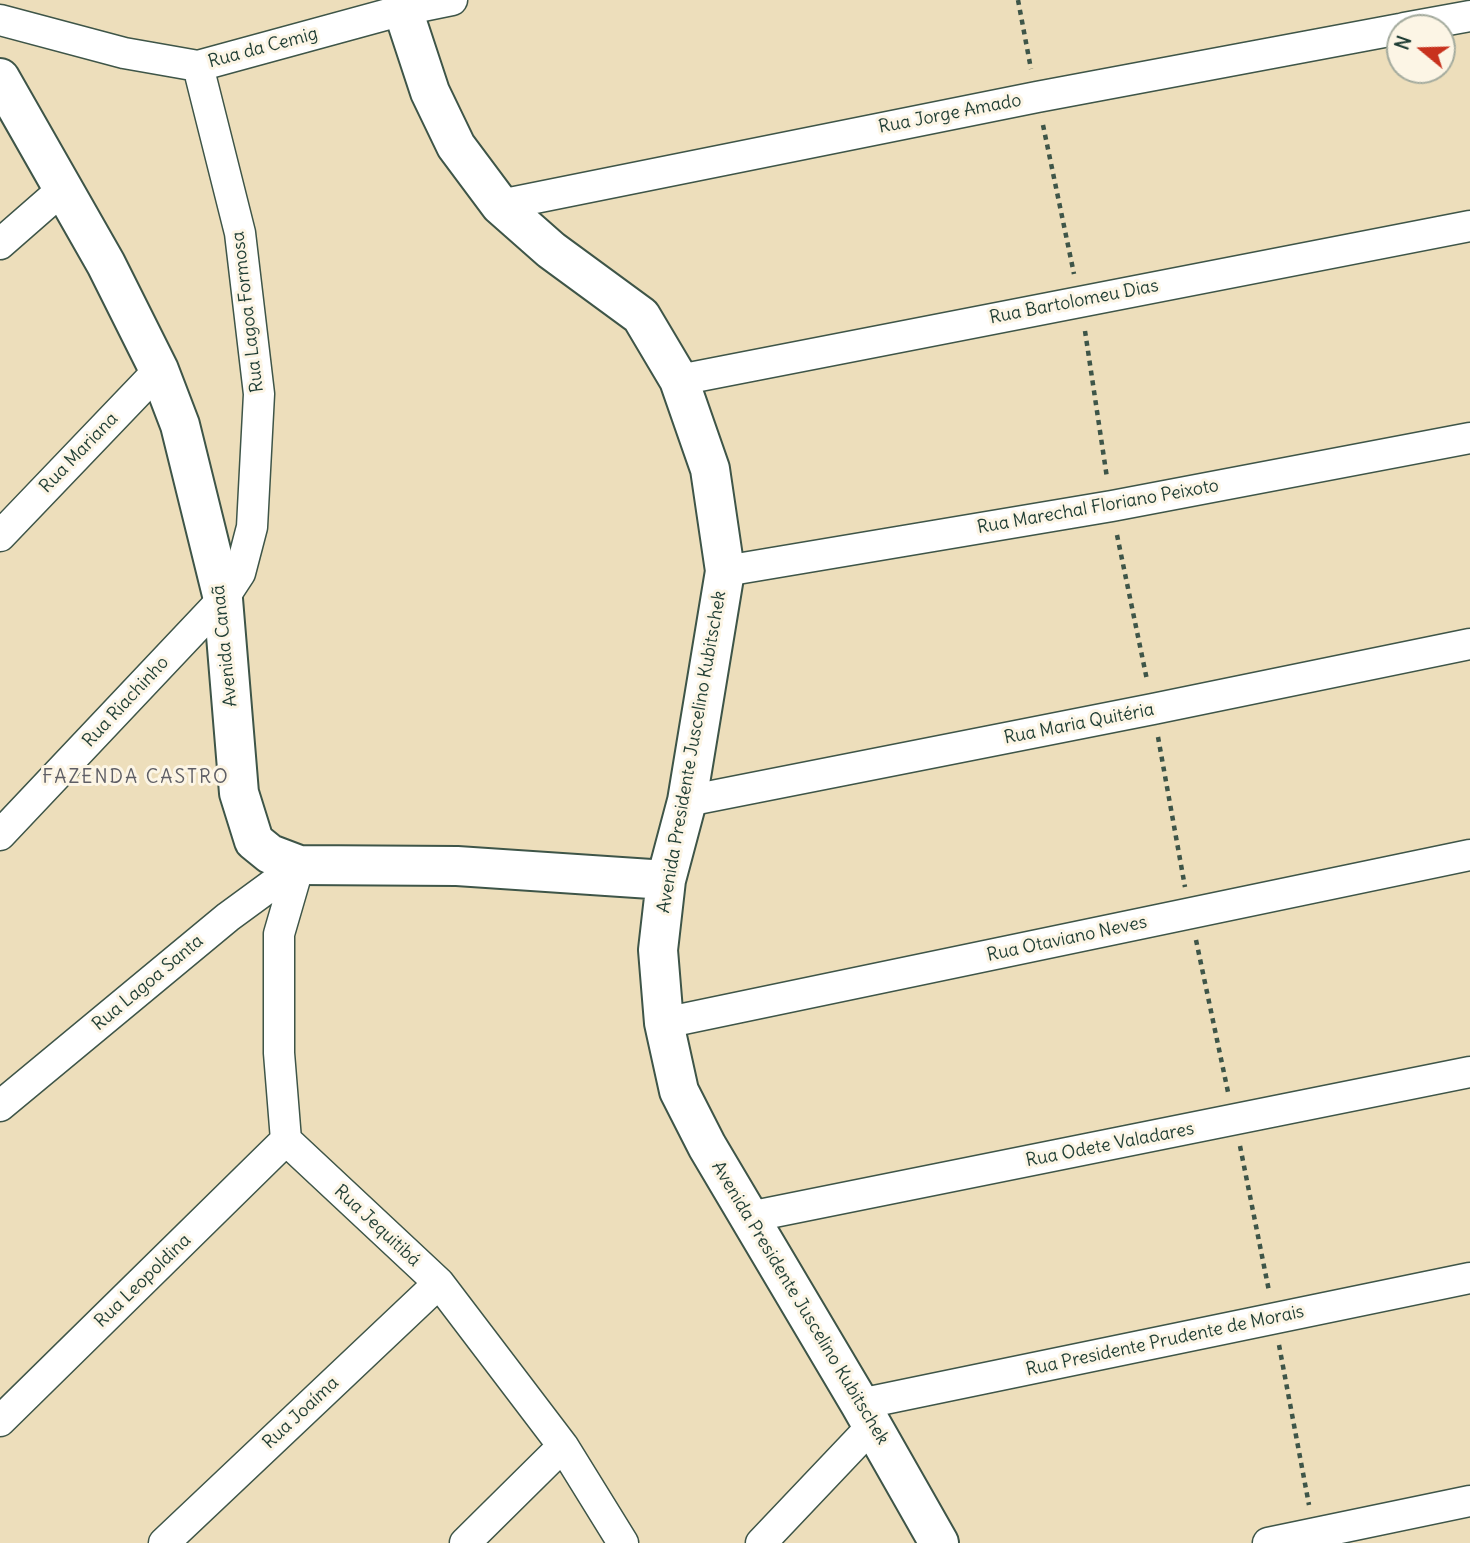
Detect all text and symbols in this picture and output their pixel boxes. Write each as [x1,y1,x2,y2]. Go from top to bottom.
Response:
north arrow [1386,14,1456,84]
street label: Rua da Cemig [206,23,320,73]
text: N [1390,33,1417,53]
street label: Rua Jorge Amado [877,90,1023,138]
street label: Rua Lagoa Formosa [227,230,269,394]
street label: Rua Bartolomeu Dias [988,275,1160,329]
street label: Rua Mariana [35,408,123,498]
street label: Rua Marechal Floriano Peixoto [975,475,1221,539]
street label: Avenida Canaã [208,584,242,708]
street label: Avenida Presidente Juscelino Kubitschek [653,589,731,915]
street label: Rua Riachinho [78,652,174,752]
street label: Rua Maria Quitéria [1002,699,1156,749]
district label: FAZENDA CASTRO [44,767,228,789]
street label: Rua Otaviano Neves [985,911,1149,967]
street label: Rua Lagoa Santa [88,930,208,1036]
street label: Rua Odete Valadares [1024,1118,1196,1172]
street label: Avenida Presidente Juscelino Kubitschek [707,1157,893,1449]
street label: Rua Jequitibá [329,1181,425,1271]
street label: Rua Leopoldina [90,1230,196,1332]
street label: Rua Presidente Prudente de Morais [1024,1301,1306,1381]
street label: Rua Joaíma [259,1372,343,1454]

